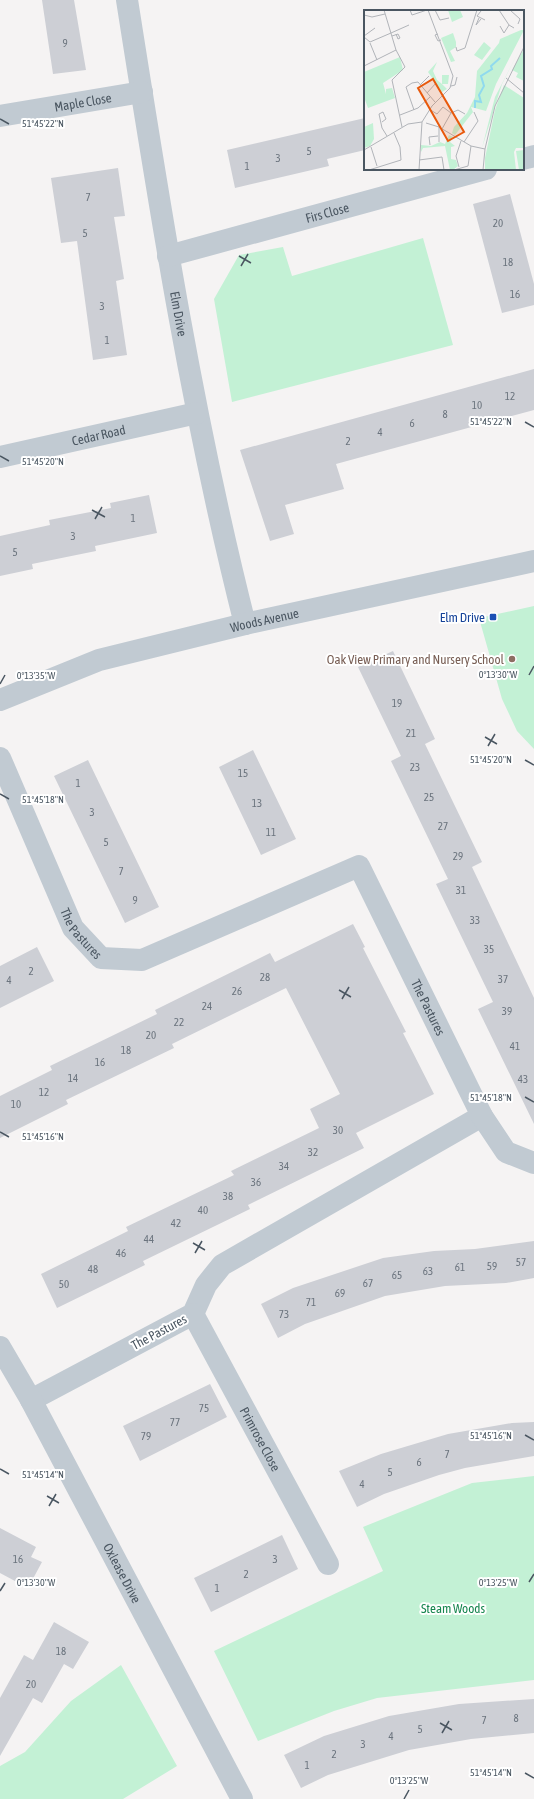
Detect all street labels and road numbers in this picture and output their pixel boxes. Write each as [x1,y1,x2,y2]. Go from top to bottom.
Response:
street label: Maple Close [53,90,113,114]
street label: Firs Close [304,199,351,226]
street label: Elm Drive [167,290,190,338]
street label: Cedar Road [70,422,127,448]
street label: Woods Avenue [229,605,300,635]
street label: The Pastures [58,905,106,962]
street label: The Pastures [408,977,449,1038]
street label: The Pastures [129,1311,190,1353]
street label: Primrose Close [237,1404,284,1474]
street label: Oxlease Drive [100,1540,144,1606]

